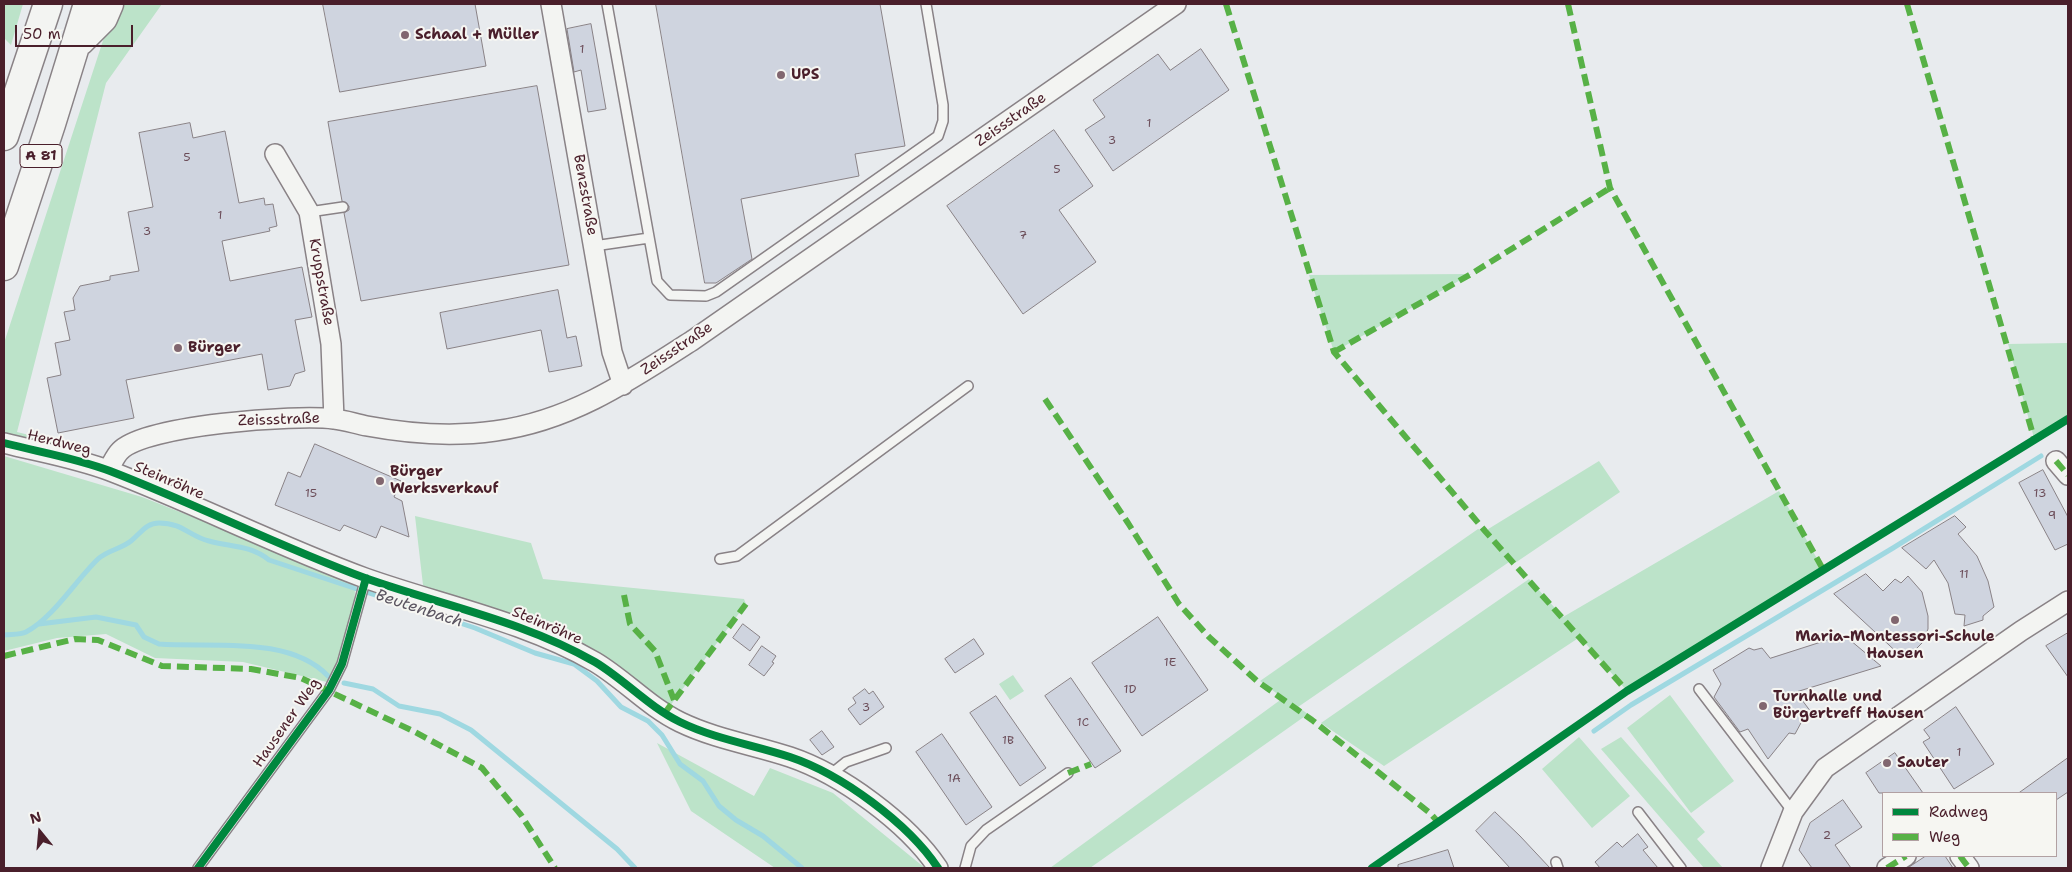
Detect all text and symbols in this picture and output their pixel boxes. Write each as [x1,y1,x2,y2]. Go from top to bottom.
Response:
scale bar [18,15,135,47]
text: 50 m [23,24,61,44]
place label: Schaal + Müller [415,26,539,44]
marker: Schaal + Müller [399,29,411,41]
house number: 1 [579,43,585,57]
place label: UPS [791,66,819,84]
marker: UPS [775,69,787,81]
street label: Zeissstraße [972,89,1050,151]
house number: 1 [1146,117,1152,131]
house number: 3 [1108,134,1116,148]
road number: A 81 [20,144,62,168]
house number: 5 [183,151,191,165]
street label: Benzstraße [569,153,601,237]
house number: 5 [1053,163,1061,177]
house number: 1 [217,209,223,223]
house number: 3 [143,225,151,239]
house number: 7 [1019,229,1027,243]
street label: Kruppstraße [304,237,338,327]
street label: Zeissstraße [638,319,716,379]
place label: Bürger [188,339,241,357]
marker: Bürger [172,342,184,354]
street label: Zeissstraße [238,410,320,430]
street label: Herdweg [25,426,93,460]
street label: Steinröhre [131,458,207,504]
place label: Bürger Werksverkauf [390,463,499,498]
marker: Bürger Werksverkauf [374,475,386,487]
house number: 15 [305,487,317,501]
house number: 13 [2034,487,2046,501]
house number: 9 [2048,509,2056,523]
house number: 11 [1959,568,1969,582]
water label: Beutenbach [373,586,465,632]
street label: Steinröhre [509,603,585,649]
marker: Maria-Montessori-Schule Hausen [1889,614,1901,626]
place label: Maria-Montessori-Schule Hausen [1795,628,1995,663]
house number: 1E [1164,656,1176,670]
street label: Hausener Weg [250,675,324,771]
house number: 1D [1124,683,1136,697]
place label: Turnhalle und Bürgertreff Hausen [1773,688,1924,723]
marker: Turnhalle und Bürgertreff Hausen [1757,700,1769,712]
house number: 3 [862,701,870,715]
house number: 1C [1077,716,1089,730]
house number: 1B [1002,734,1014,748]
house number: 1 [1956,746,1962,760]
place label: Sauter [1897,754,1949,772]
marker: Sauter [1881,757,1893,769]
house number: 1A [947,772,961,786]
legend [1882,792,2057,857]
text: Radweg [1929,802,1988,822]
north arrow [15,807,65,857]
text: N [28,807,44,828]
text: Weg [1929,827,1960,847]
house number: 2 [1823,829,1831,843]

